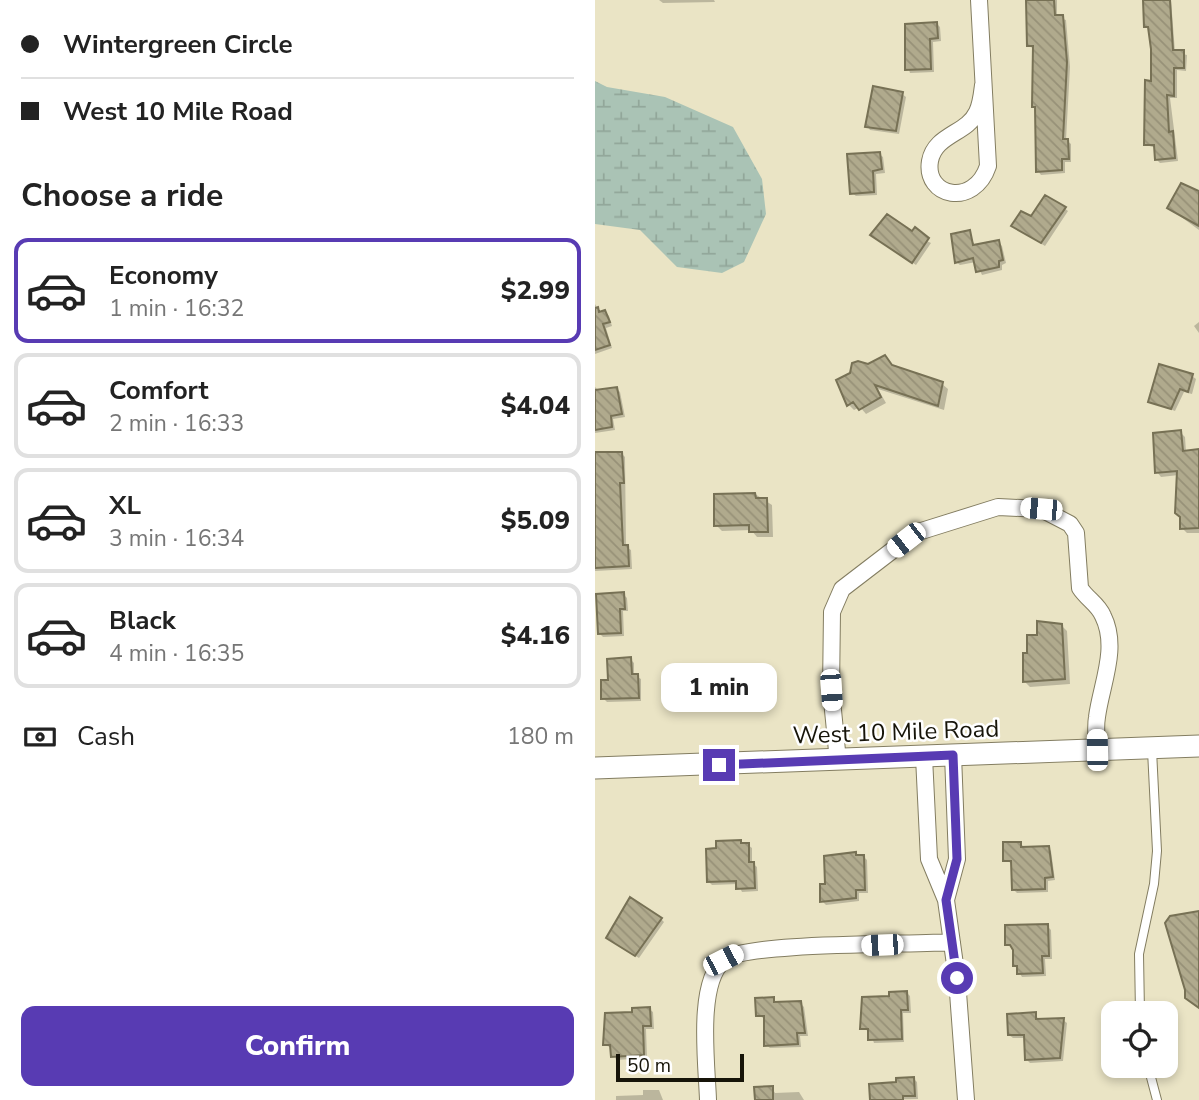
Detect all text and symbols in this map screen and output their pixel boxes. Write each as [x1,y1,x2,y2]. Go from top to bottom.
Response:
text: Wintergreen Circle [63,27,293,62]
text: West 10 Mile Road [63,94,293,129]
text: Choose a ride [21,174,223,217]
text: Economy [109,258,218,293]
icon: car [25,259,88,322]
text: $2.99 [501,273,570,308]
text: 1 min · 16:32 [109,293,244,324]
text: Comfort [109,373,209,408]
icon: car [25,374,88,437]
text: $4.04 [501,388,570,423]
text: 2 min · 16:33 [109,408,244,439]
text: XL [109,488,141,523]
icon: car [25,489,88,552]
car [1020,497,1063,521]
text: $5.09 [501,503,570,538]
car [883,519,930,561]
text: 3 min · 16:34 [109,523,244,554]
text: Black [109,603,176,638]
icon: car [25,604,88,667]
text: $4.16 [501,618,570,653]
text: 4 min · 16:35 [109,638,244,669]
callout: 1 min [661,664,777,712]
car [820,668,843,712]
text: 1 min [689,672,749,703]
street label: West 10 Mile Road [792,712,1000,752]
icon: cash [21,718,59,756]
text: Cash [77,719,135,754]
text: 180 m [507,721,574,752]
car [1087,729,1108,771]
route end [703,749,735,781]
car [861,934,904,956]
car [700,941,747,979]
route start [941,962,973,994]
map controls [1101,1001,1178,1078]
button: locate [1101,1001,1178,1078]
button: Confirm [21,1006,574,1086]
scale bar [616,1051,744,1083]
text: 50 m [627,1053,671,1079]

